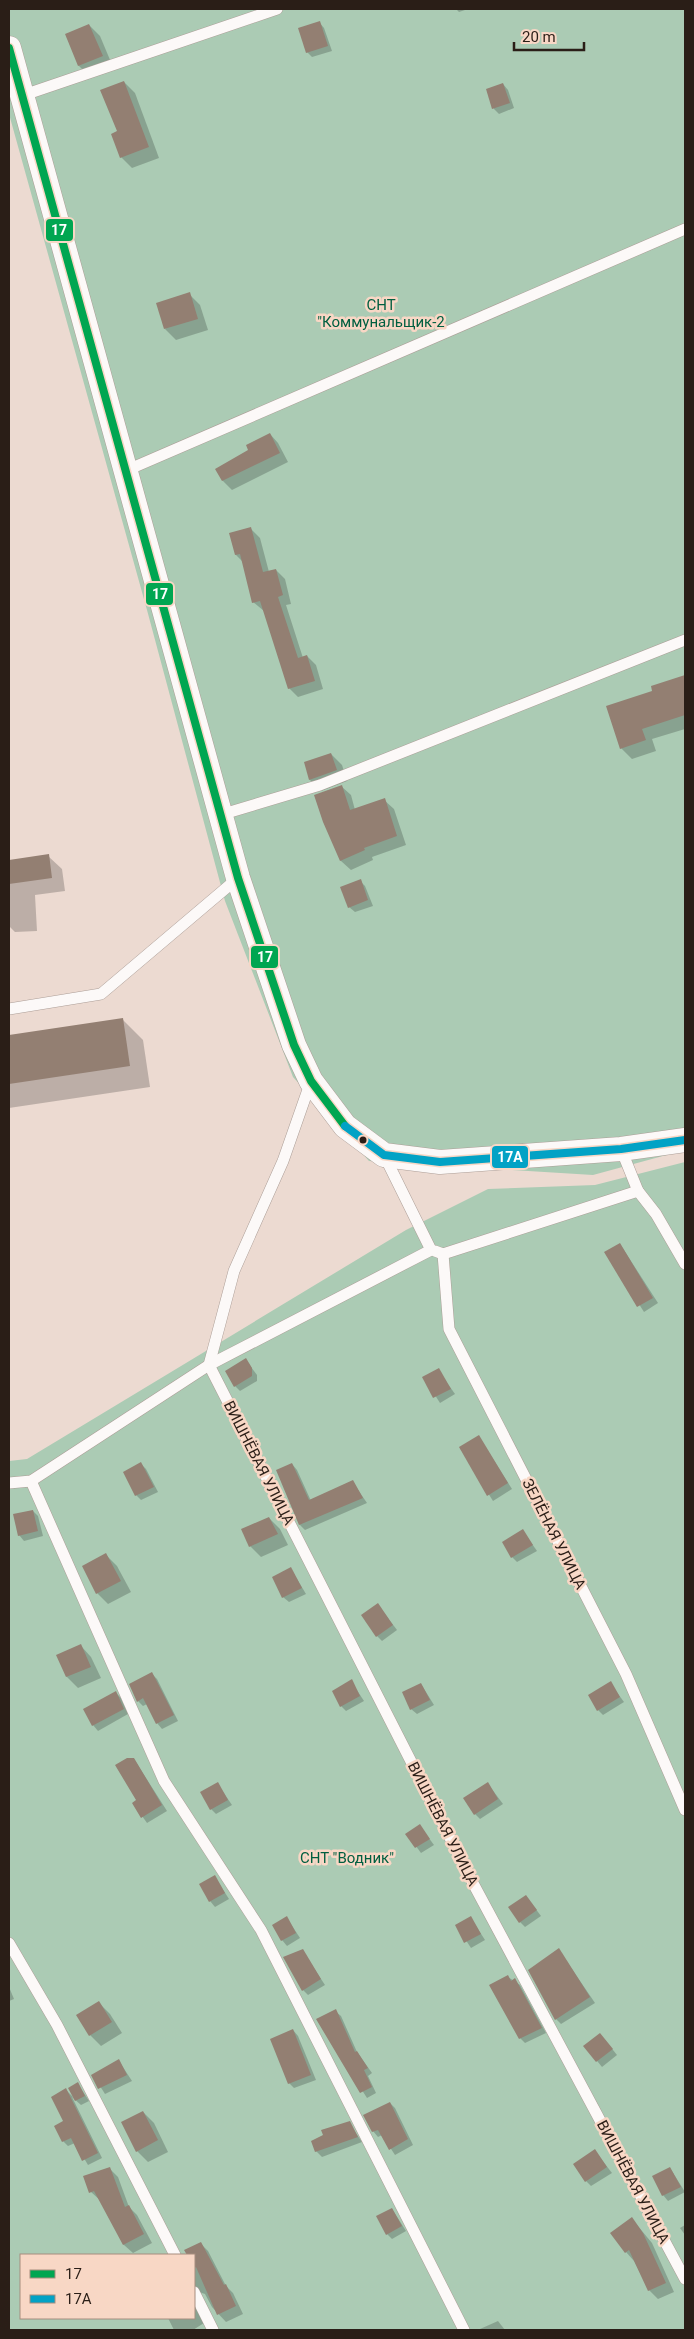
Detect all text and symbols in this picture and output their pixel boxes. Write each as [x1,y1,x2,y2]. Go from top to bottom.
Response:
scale bar [514,20,584,52]
text: 20 m [522,28,556,46]
line badge: 17 [45,218,74,242]
text: 17 [51,222,67,238]
park label: СНТ "Коммунальщик-2 [317,296,445,331]
line badge: 17 [145,582,174,606]
text: 17 [152,586,168,602]
line badge: 17 [250,945,279,969]
text: 17 [257,949,273,965]
unlabelled marker [358,1135,368,1145]
line badge: 17А [491,1145,529,1169]
text: 17А [497,1149,523,1165]
street label: ВИШНЁВАЯ УЛИЦА [220,1398,298,1528]
street label: ЗЕЛЁНАЯ УЛИЦА [518,1476,590,1592]
street label: ВИШНЁВАЯ УЛИЦА [404,1759,482,1889]
park label: СНТ "Водник" [300,1849,394,1867]
street label: ВИШНЁВАЯ УЛИЦА [593,2117,673,2247]
legend [20,2254,195,2319]
text: 17 [65,2265,82,2283]
text: 17А [65,2290,92,2308]

